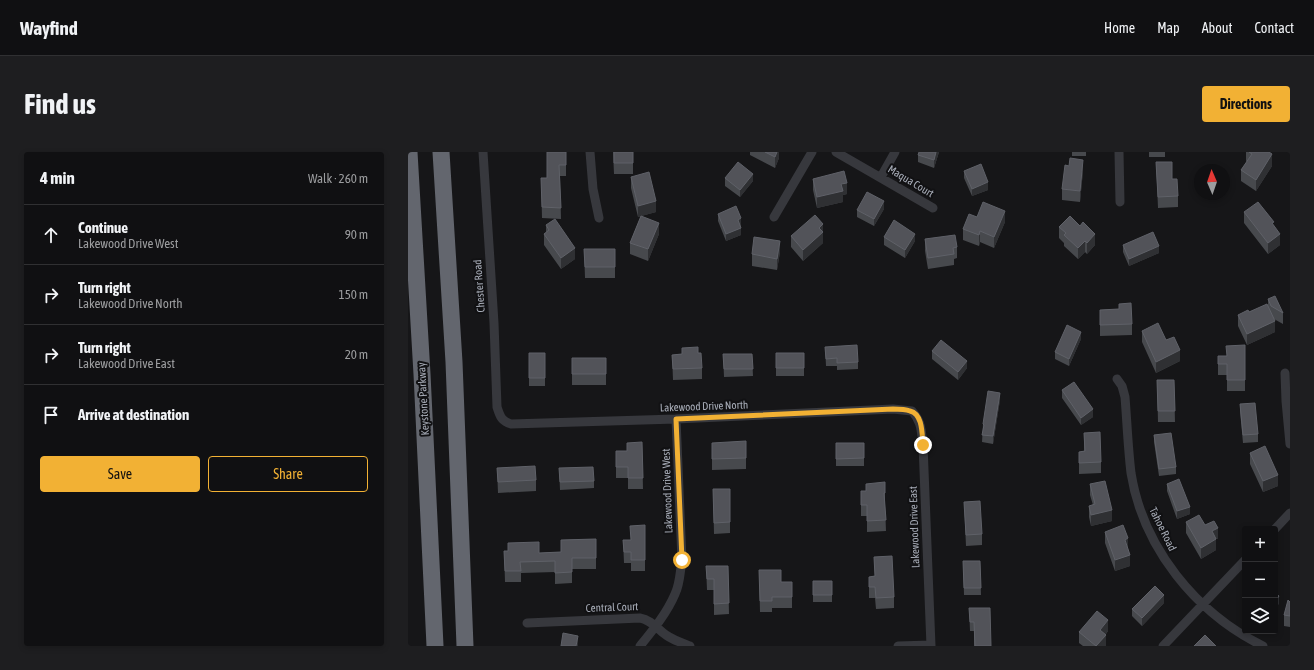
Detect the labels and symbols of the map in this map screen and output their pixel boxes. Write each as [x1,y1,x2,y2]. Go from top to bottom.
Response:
street label: Maqua Court [886,163,936,199]
north arrow [1194,164,1230,200]
street label: Chester Road [471,259,487,313]
street label: Keystone Parkway [415,362,431,436]
street label: Lakewood Drive North [660,398,748,414]
route end [914,436,932,454]
street label: Lakewood Drive West [660,448,674,534]
street label: Lakewood Drive East [907,486,921,568]
street label: Tahoe Road [1147,505,1179,553]
route start [673,551,691,569]
street label: Central Court [585,600,639,614]

